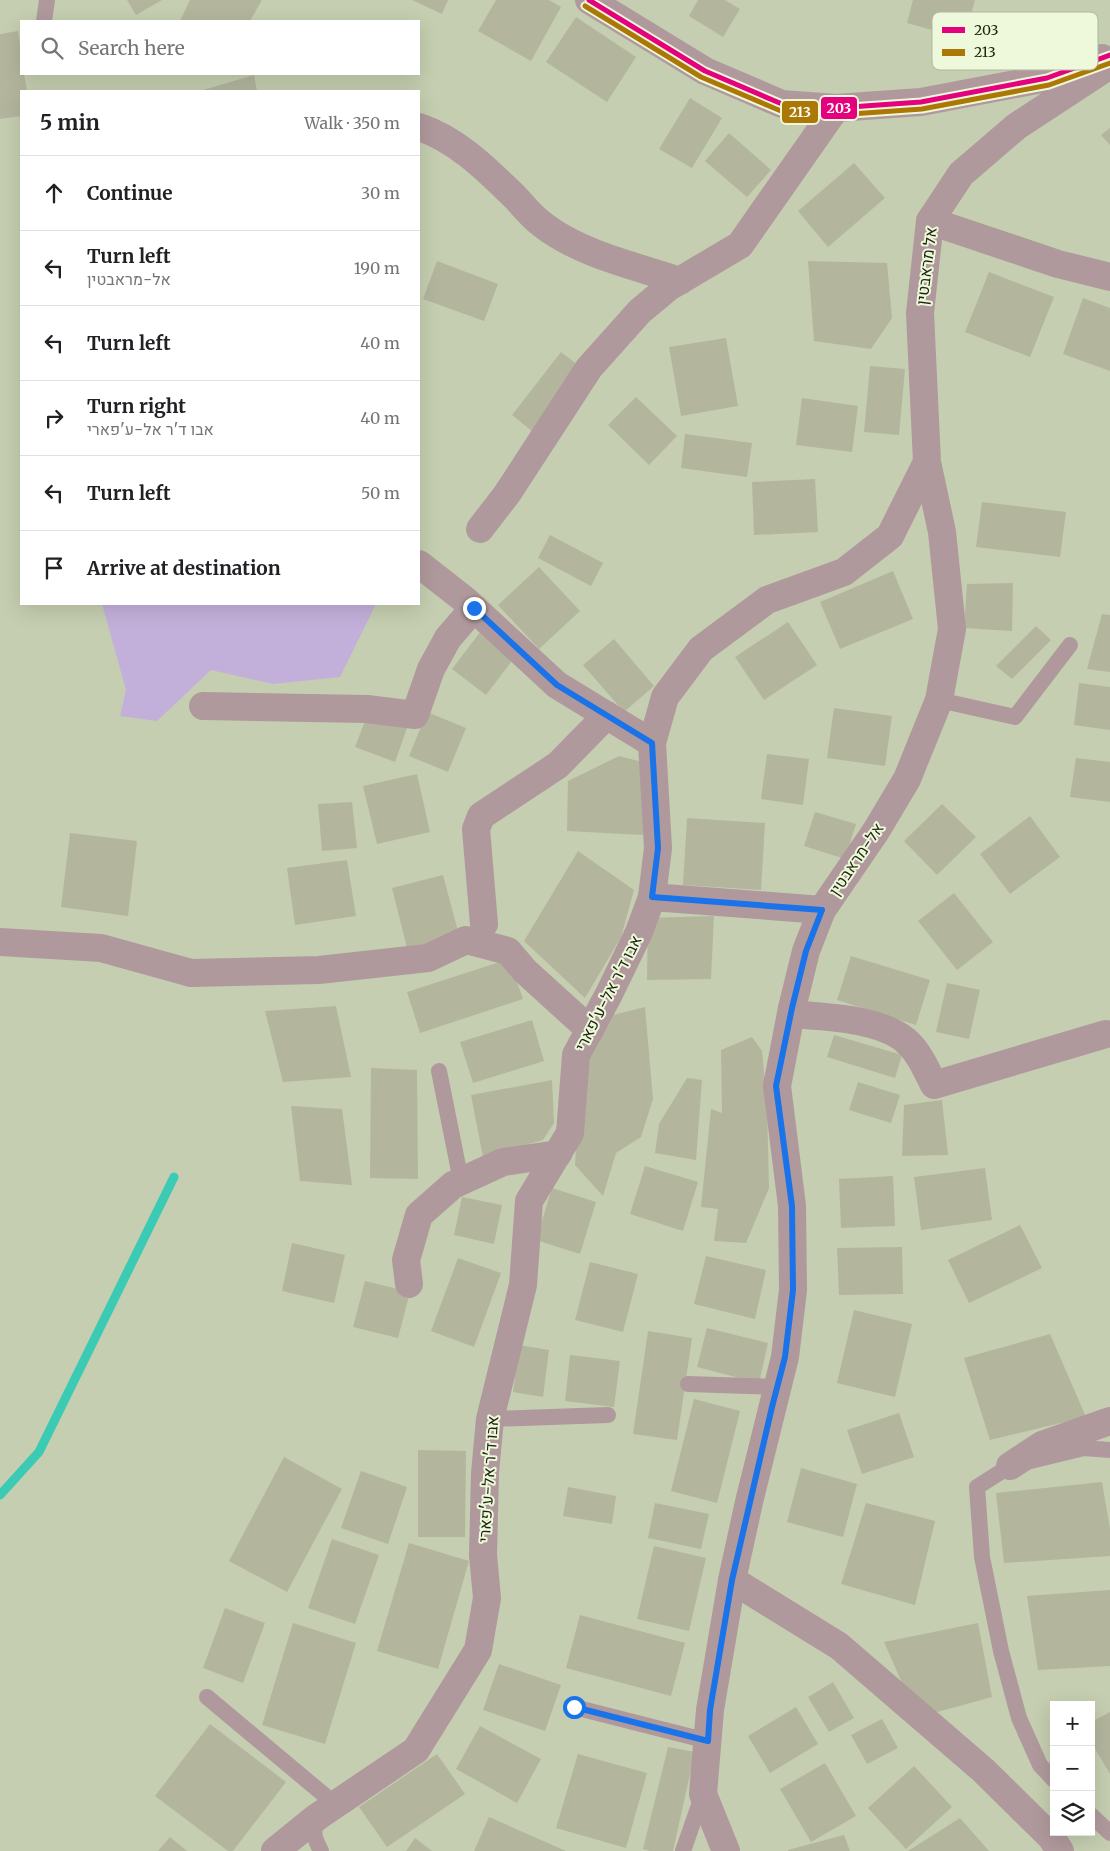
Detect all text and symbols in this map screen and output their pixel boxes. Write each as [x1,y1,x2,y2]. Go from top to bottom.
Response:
legend [932,12,1098,70]
search box [20,20,420,75]
text: 203 [974,21,998,39]
icon: search [38,34,66,62]
text: Search here [78,36,185,60]
text: 213 [974,43,996,61]
line badge: 203 [820,96,858,120]
text: 203 [827,99,851,117]
line badge: 213 [781,100,819,124]
text: 213 [789,103,811,121]
text: 5 min [40,109,100,136]
text: Walk · 350 m [304,113,400,133]
icon: ahead [40,179,68,207]
text: Continue [87,181,173,205]
text: 30 m [361,183,400,203]
street label: אל מראבטין [911,226,941,306]
text: Turn left [87,244,171,268]
icon: left [40,254,68,282]
text: 190 m [354,258,400,278]
text: אל-מראבטין [87,269,171,289]
icon: left [40,329,68,357]
text: Turn left [87,331,171,355]
text: 40 m [360,333,400,353]
text: Turn right [87,394,186,418]
icon: right [40,404,68,432]
text: 40 m [360,408,400,428]
text: אבו ד'ר אל-ע'פארי [87,419,214,439]
icon: left [40,479,68,507]
text: Turn left [87,481,171,505]
text: 50 m [361,483,400,503]
icon: arrive [40,554,68,582]
text: Arrive at destination [87,556,281,580]
route end [463,597,486,620]
street label: אל-מראבטין [824,819,888,899]
street label: אבו ד'ר אל-ע'פארי [570,932,646,1054]
street label: אבו ד'ר אל-ע'פארי [474,1415,502,1543]
route start [563,1696,586,1719]
map controls [1050,1701,1095,1836]
button: + [1050,1701,1095,1746]
button: − [1050,1746,1095,1791]
button: layers [1050,1791,1095,1836]

